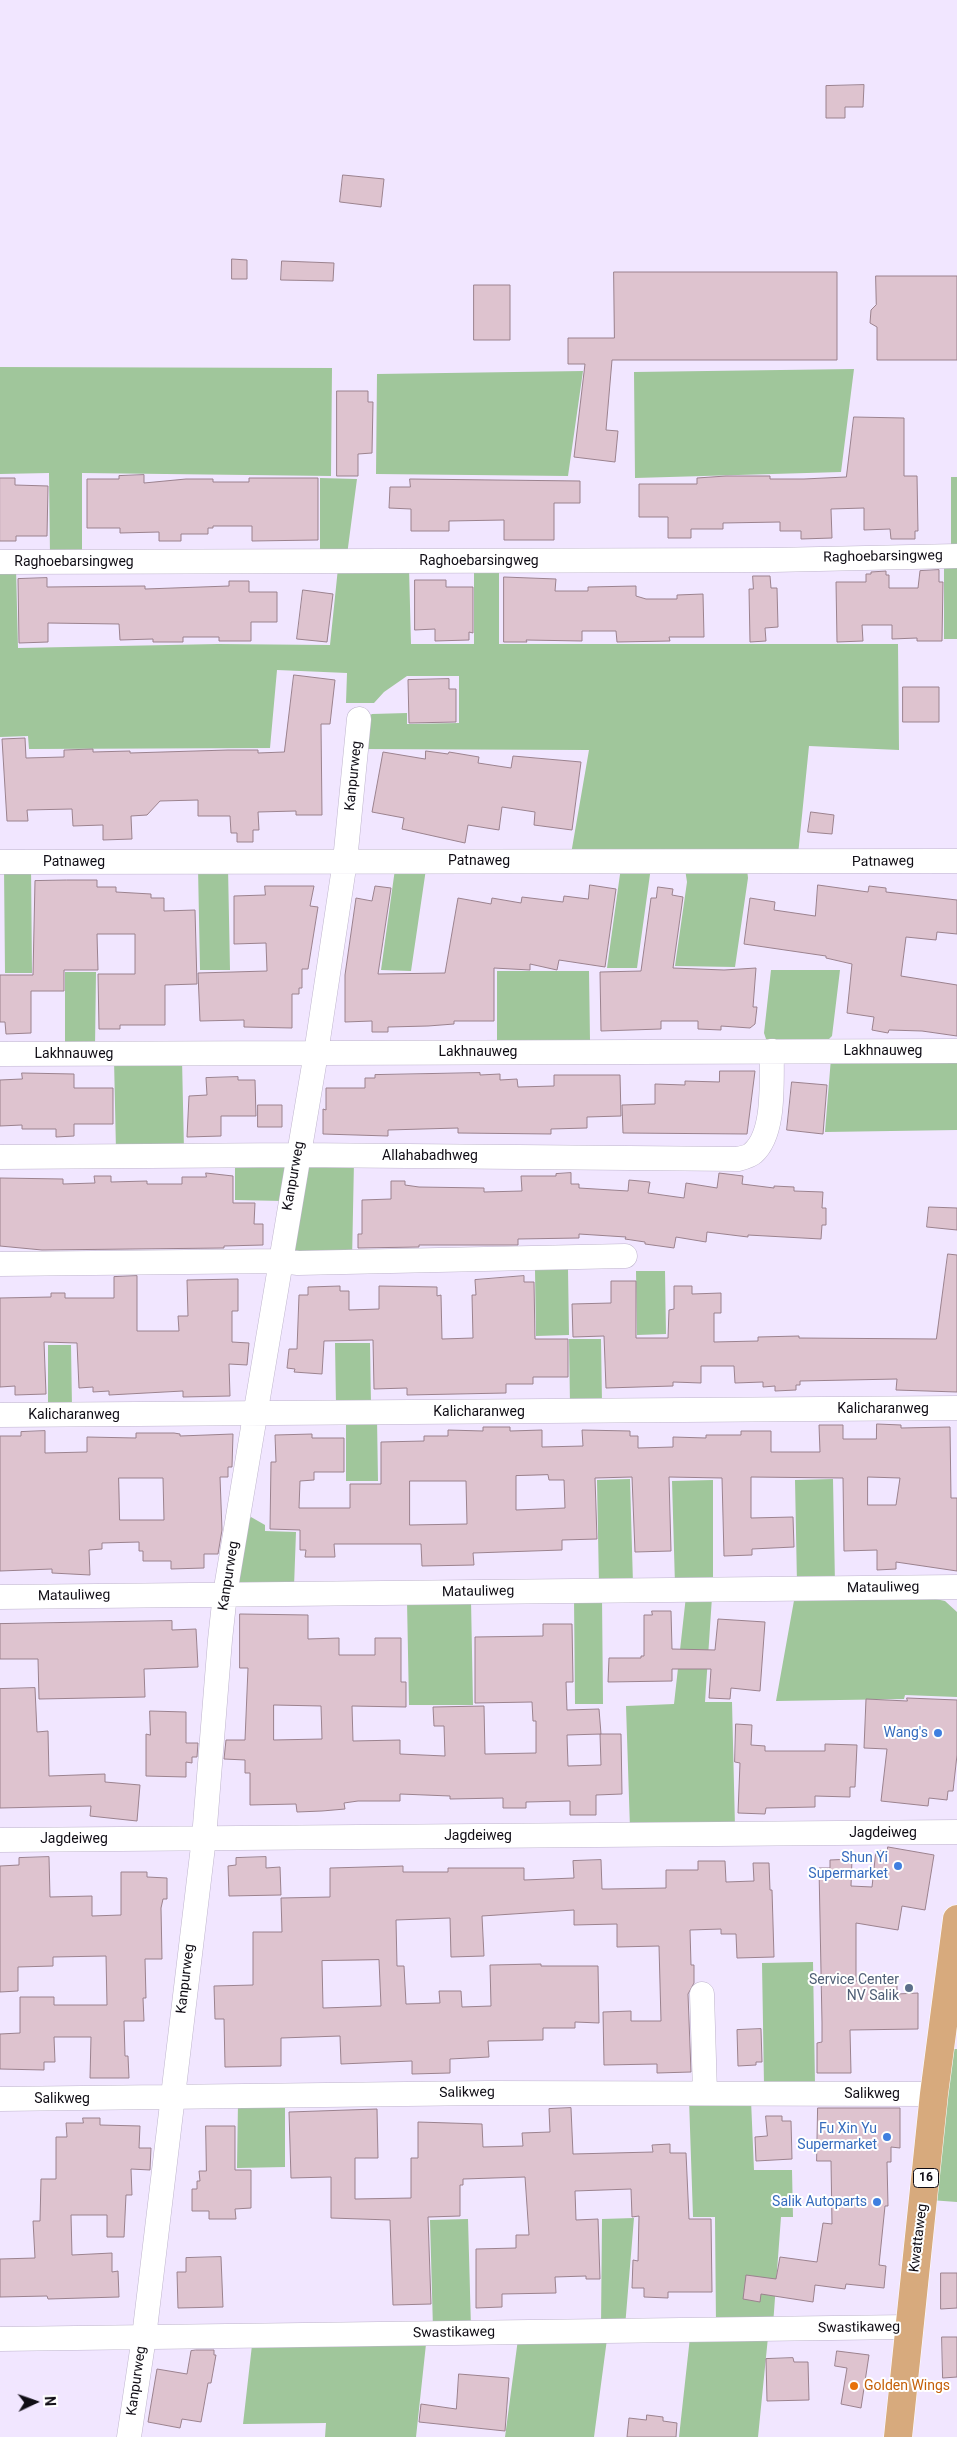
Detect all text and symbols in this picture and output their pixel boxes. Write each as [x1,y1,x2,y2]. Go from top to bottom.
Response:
street label: Raghoebarsingweg [823,548,943,566]
street label: Raghoebarsingweg [419,553,539,569]
street label: Raghoebarsingweg [14,554,134,570]
street label: Kanpurweg [342,740,366,812]
street label: Patnaweg [448,853,510,869]
street label: Patnaweg [852,853,914,871]
street label: Patnaweg [43,854,105,870]
street label: Lakhnauweg [844,1043,922,1059]
street label: Lakhnauweg [439,1044,517,1060]
street label: Lakhnauweg [35,1046,113,1062]
street label: Kanpurweg [280,1140,308,1212]
street label: Allahabadhweg [382,1148,478,1164]
street label: Kalicharanweg [837,1401,929,1417]
street label: Kalicharanweg [433,1404,525,1420]
street label: Kalicharanweg [28,1407,120,1423]
street label: Kanpurweg [215,1540,243,1612]
street label: Matauliweg [847,1579,919,1597]
street label: Matauliweg [442,1583,514,1601]
street label: Matauliweg [38,1587,110,1605]
place label: Wang's [883,1725,928,1741]
marker: Wang's [932,1727,944,1739]
street label: Jagdeiweg [849,1825,917,1841]
street label: Jagdeiweg [444,1828,512,1844]
street label: Jagdeiweg [40,1831,108,1847]
place label: Shun Yi Supermarket [808,1850,888,1882]
marker: Shun Yi Supermarket [892,1860,904,1872]
street label: Kanpurweg [173,1943,199,2015]
place label: Service Center NV Salik [809,1972,899,2004]
marker: Service Center NV Salik [903,1982,915,1994]
street label: Salikweg [439,2084,495,2102]
street label: Salikweg [844,2086,900,2102]
street label: Salikweg [34,2091,90,2107]
place label: Fu Xin Yu Supermarket [797,2121,877,2154]
marker: Fu Xin Yu Supermarket [881,2131,893,2143]
road number: 16 [914,2168,938,2188]
place label: Salik Autoparts [772,2194,867,2210]
marker: Salik Autoparts [871,2196,883,2208]
street label: Kwattaweg [906,2203,932,2273]
street label: Swastikaweg [818,2319,900,2337]
street label: Swastikaweg [413,2324,495,2342]
street label: Kanpurweg [124,2345,150,2417]
north arrow [10,2377,60,2427]
place label: Golden Wings [864,2378,950,2394]
marker: Golden Wings [848,2380,860,2392]
text: N [42,2396,58,2407]

